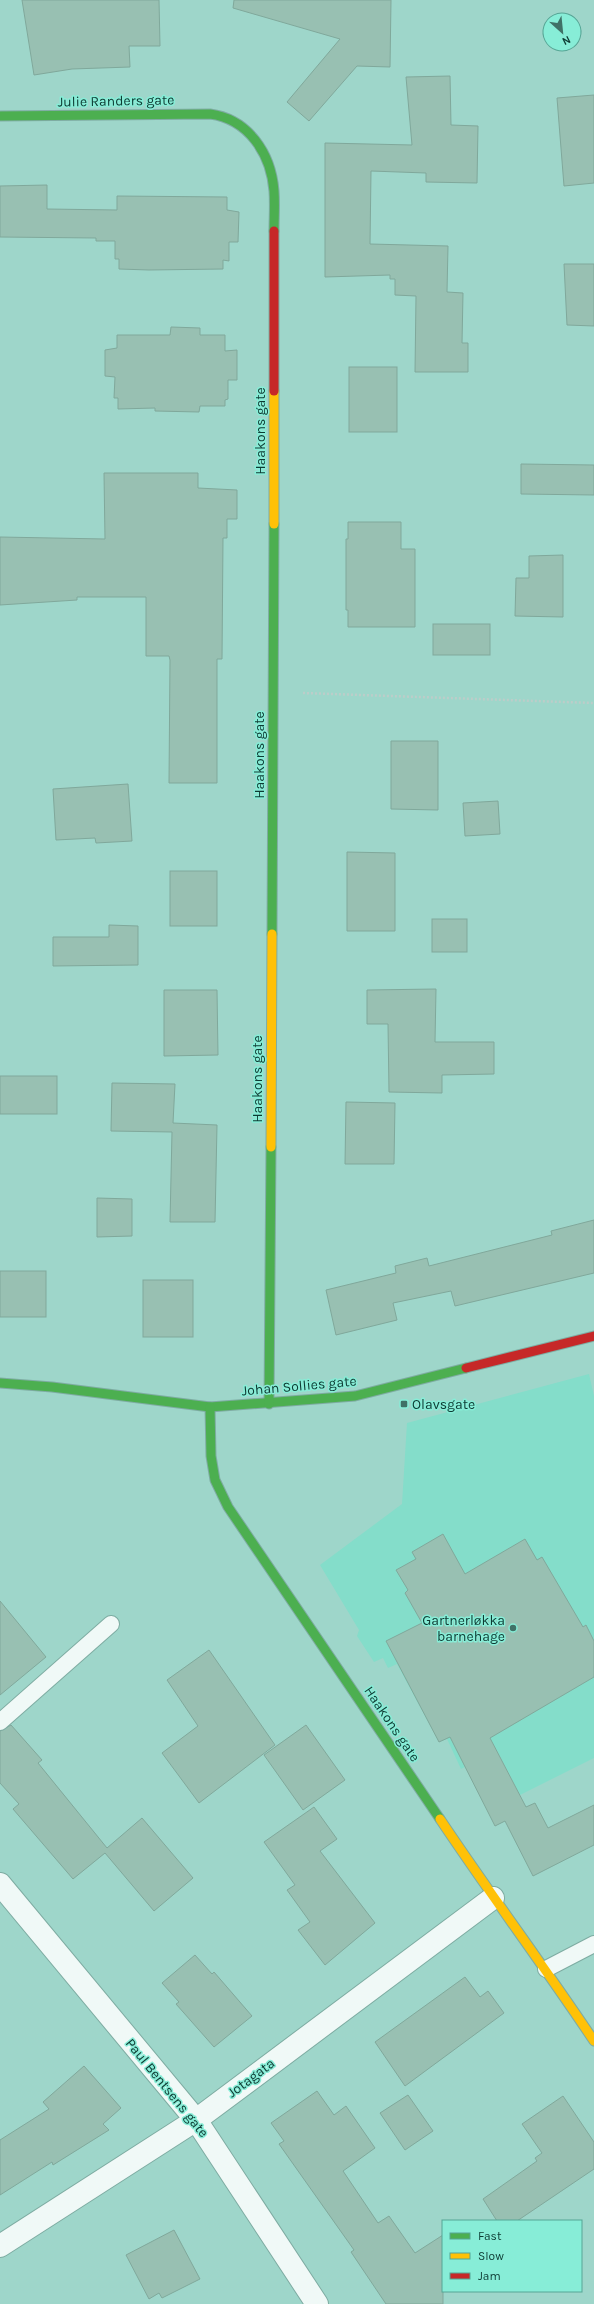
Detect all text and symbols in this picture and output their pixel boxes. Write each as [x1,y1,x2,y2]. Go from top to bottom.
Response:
north arrow [542,12,582,52]
text: N [560,33,573,48]
street label: Julie Randers gate [57,91,175,111]
street label: Haakons gate [252,387,269,475]
street label: Haakons gate [251,711,268,799]
street label: Haakons gate [249,1035,266,1123]
street label: Johan Sollies gate [241,1373,357,1399]
place label: Olavsgate [412,1396,475,1413]
marker: Olavsgate [399,1399,409,1409]
place label: Gartnerløkka barnehage [422,1612,505,1645]
marker: Gartnerløkka barnehage [508,1623,518,1633]
street label: Haakons gate [360,1683,424,1765]
street label: Paul Bentsens gate [122,2035,212,2141]
street label: Jotagata [224,2055,278,2101]
legend [442,2220,582,2292]
text: Fast [478,2229,502,2243]
text: Slow [478,2249,504,2263]
text: Jam [478,2269,501,2283]

